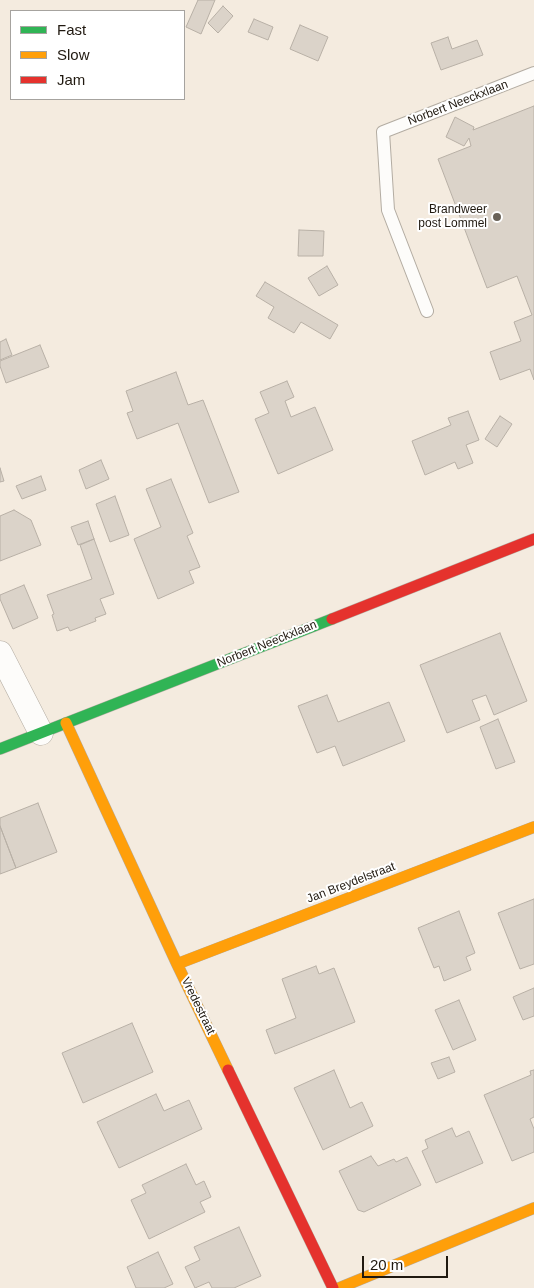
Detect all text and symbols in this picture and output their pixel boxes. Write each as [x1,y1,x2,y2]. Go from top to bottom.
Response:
legend [10,10,185,100]
text: Fast [57,21,86,38]
text: Slow [57,46,90,63]
text: Jam [57,71,85,88]
street label: Norbert Neeckxlaan [406,77,510,129]
place label: Brandweer post Lommel [418,203,487,231]
marker: Brandweer post Lommel [491,211,503,223]
street label: Norbert Neeckxlaan [215,617,319,671]
street label: Jan Breydelstraat [305,860,397,906]
street label: Vredestraat [178,975,218,1037]
scale bar [364,1246,450,1278]
text: 20 m [370,1256,403,1273]

